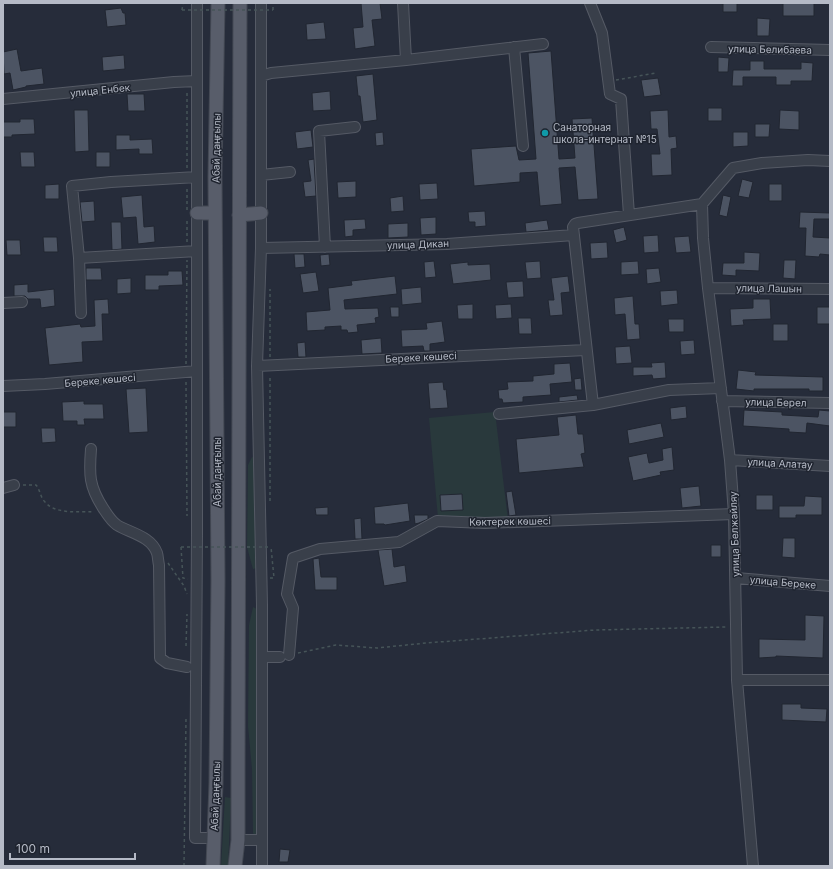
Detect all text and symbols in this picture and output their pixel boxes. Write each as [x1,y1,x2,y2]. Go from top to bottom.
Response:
street label: улица Белибаева [728,42,812,56]
street label: улица Енбек [69,81,131,99]
street label: Абай даңғылы [209,113,223,183]
place label: Санаторная школа-интернат №15 [553,121,657,145]
marker: Санаторная школа-интернат №15 [540,128,550,138]
street label: улица Дикан [387,237,449,251]
street label: улица Лашын [736,281,802,295]
street label: Береке көшесі [385,349,457,365]
street label: Береке көшесі [64,371,136,389]
street label: улица Берел [745,395,807,409]
street label: Абай даңғылы [211,437,223,507]
street label: улица Алатау [747,455,813,471]
street label: улица Белжайляу [726,491,741,577]
street label: Көктерек көшесі [469,514,551,528]
street label: улица Береке [749,573,817,591]
street label: Абай даңғылы [208,761,222,831]
scale bar [10,835,135,861]
text: 100 m [16,841,50,856]

